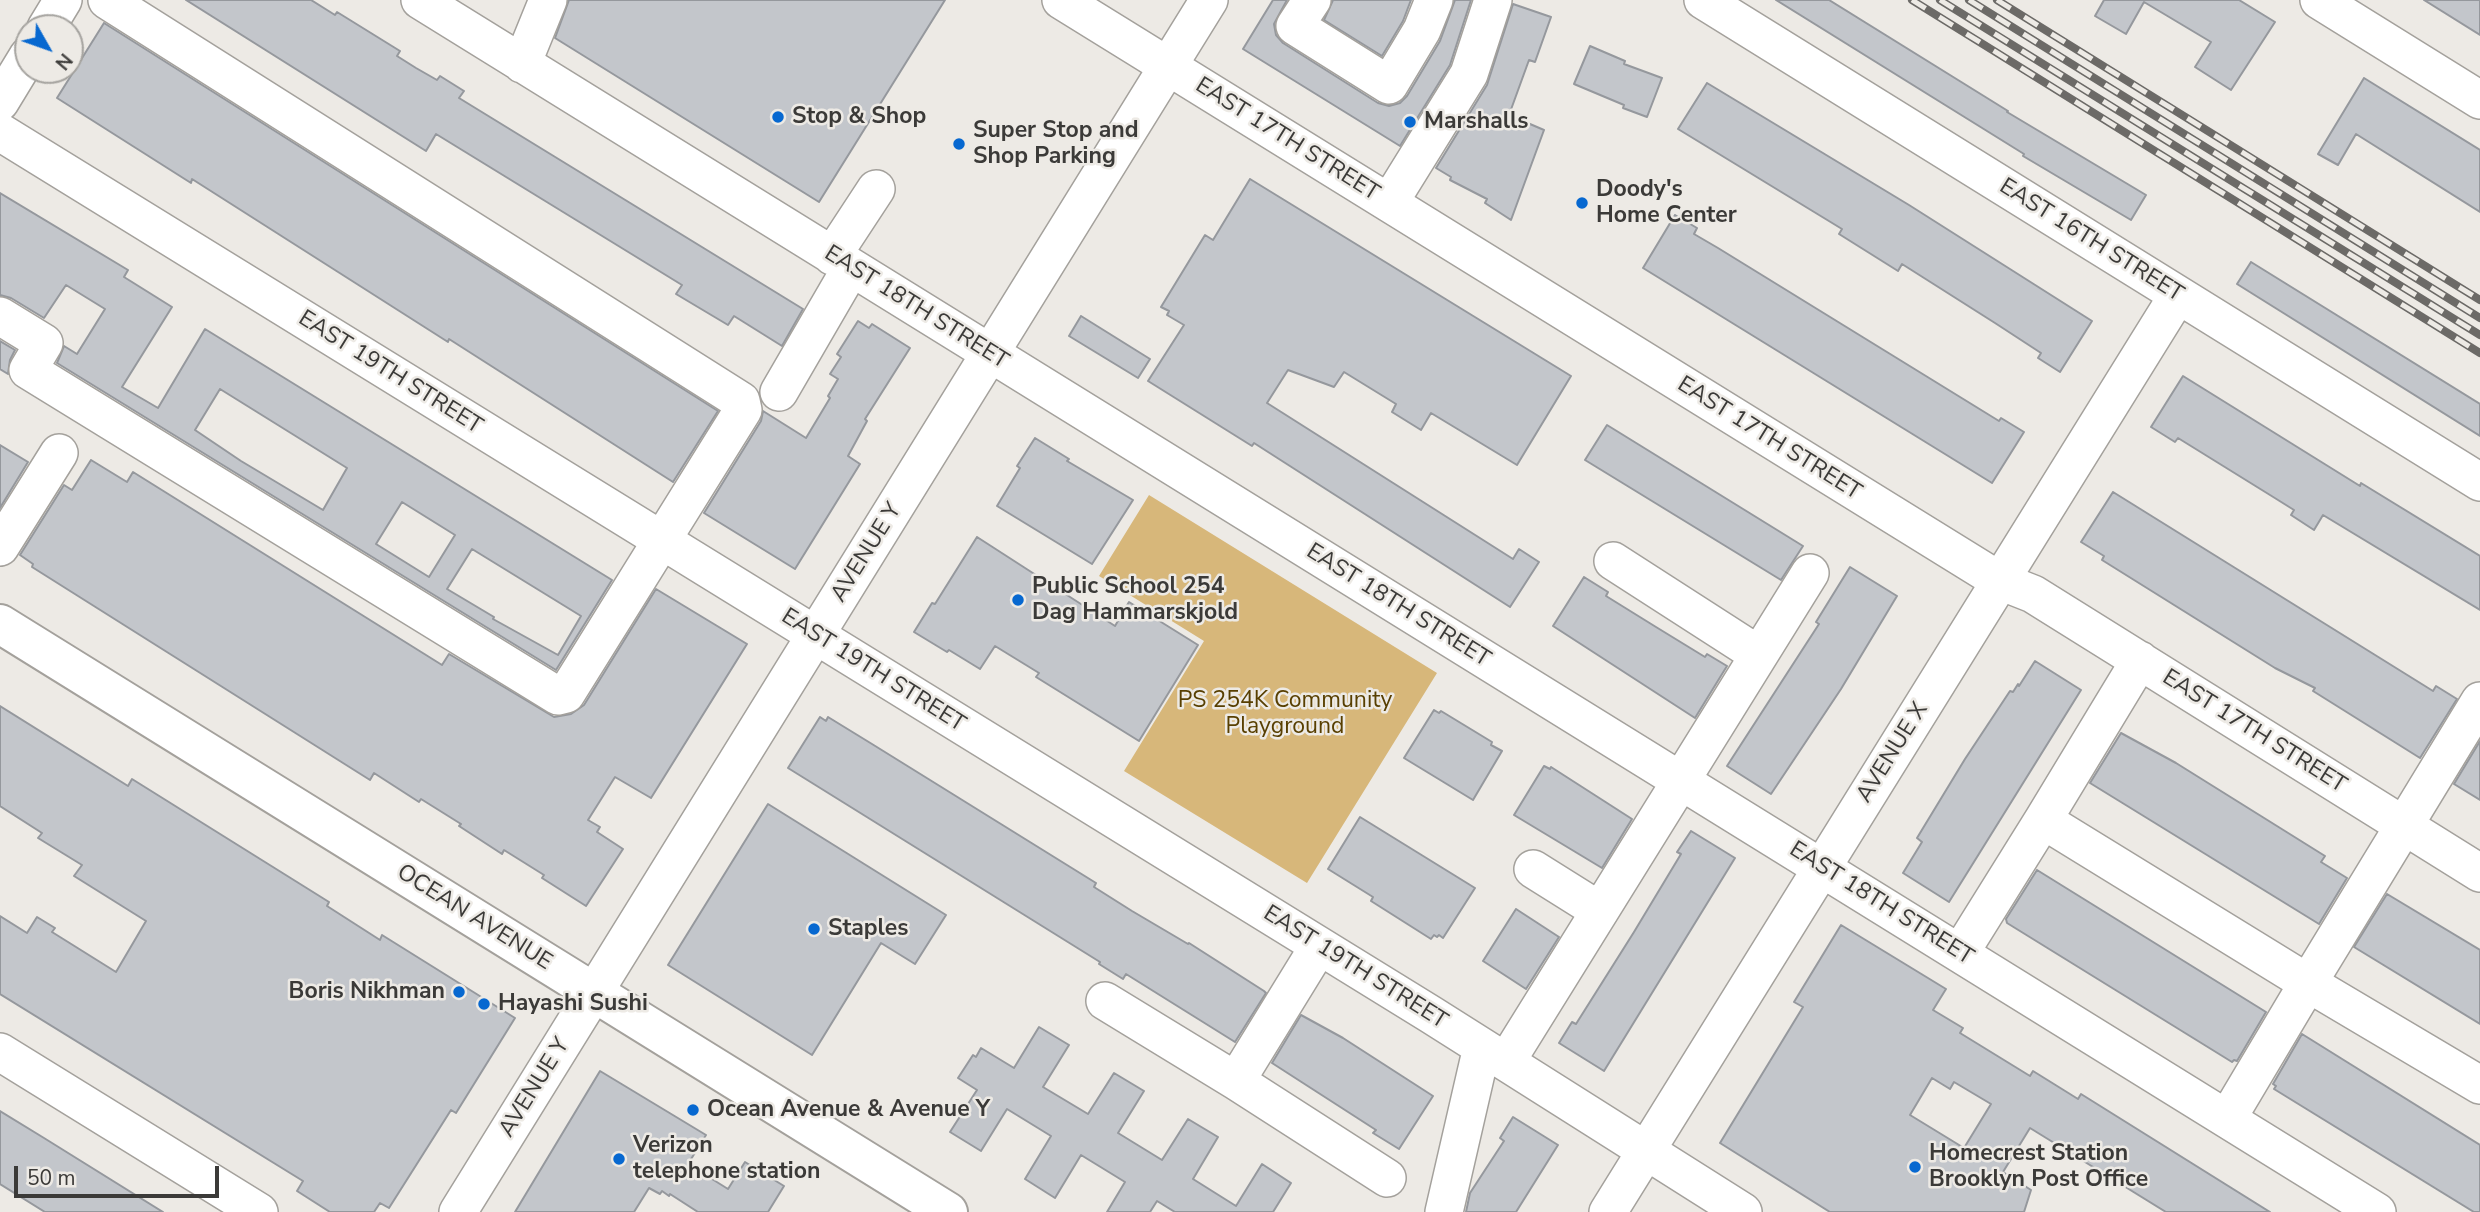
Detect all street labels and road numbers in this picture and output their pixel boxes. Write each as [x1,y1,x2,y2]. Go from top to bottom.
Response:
street label: EAST 17TH STREET [1190,72,1384,208]
street label: EAST 16TH STREET [1994,173,2188,309]
street label: EAST 18TH STREET [819,240,1013,376]
street label: EAST 19TH STREET [293,305,487,441]
street label: EAST 17TH STREET [1672,371,1866,507]
street label: AVENUE Y [826,498,908,608]
street label: EAST 18TH STREET [1301,538,1495,674]
street label: EAST 19TH STREET [776,603,970,739]
street label: EAST 17TH STREET [2157,664,2351,800]
street label: AVENUE X [1851,698,1935,808]
street label: EAST 18TH STREET [1784,836,1978,972]
street label: OCEAN AVENUE [391,859,557,977]
street label: EAST 19TH STREET [1258,900,1452,1036]
street label: AVENUE Y [494,1033,576,1143]

